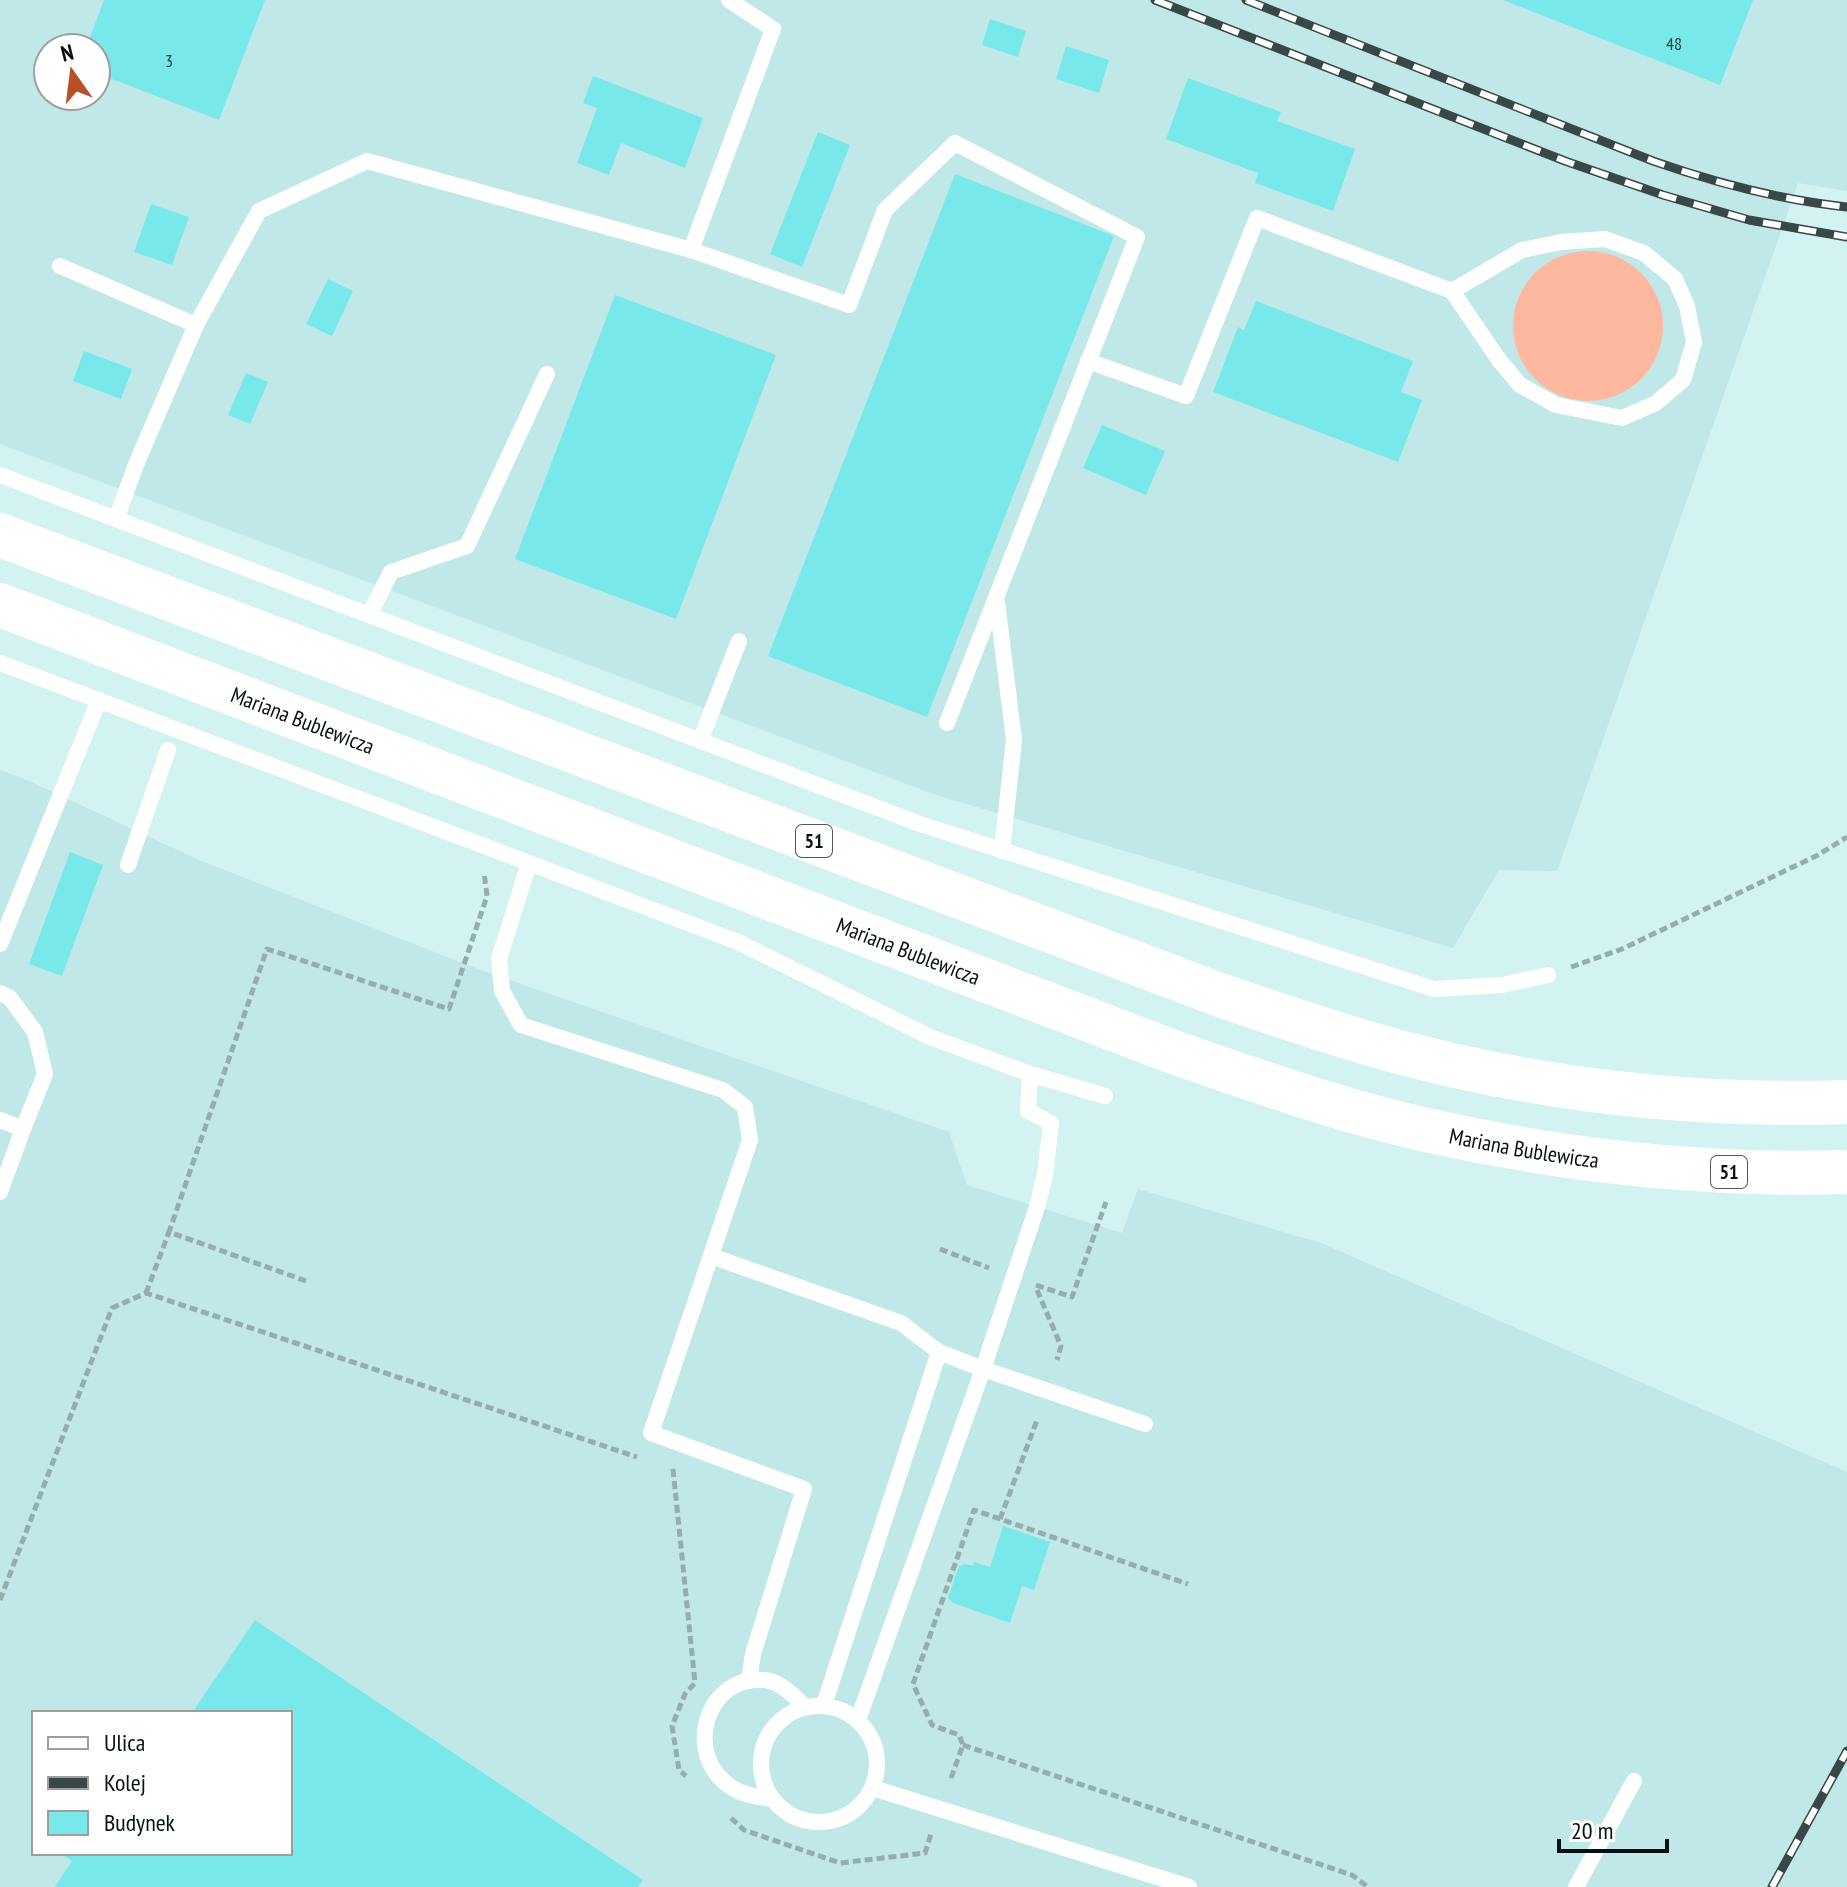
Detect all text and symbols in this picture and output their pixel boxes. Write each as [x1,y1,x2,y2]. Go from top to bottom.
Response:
north arrow [32,32,112,112]
house number: 48 [1666,32,1682,55]
text: N [58,38,76,68]
house number: 3 [165,49,173,72]
street label: Mariana Bublewicza [227,680,378,760]
road number: 51 [796,825,832,857]
street label: Mariana Bublewicza [833,911,984,991]
street label: Mariana Bublewicza [1447,1121,1601,1174]
road number: 51 [1711,1156,1747,1188]
legend [32,1711,292,1855]
text: Ulica [104,1727,145,1758]
text: Kolej [104,1767,146,1798]
scale bar [1559,1803,1667,1853]
text: Budynek [104,1807,176,1838]
text: 20 m [1571,1815,1613,1846]

